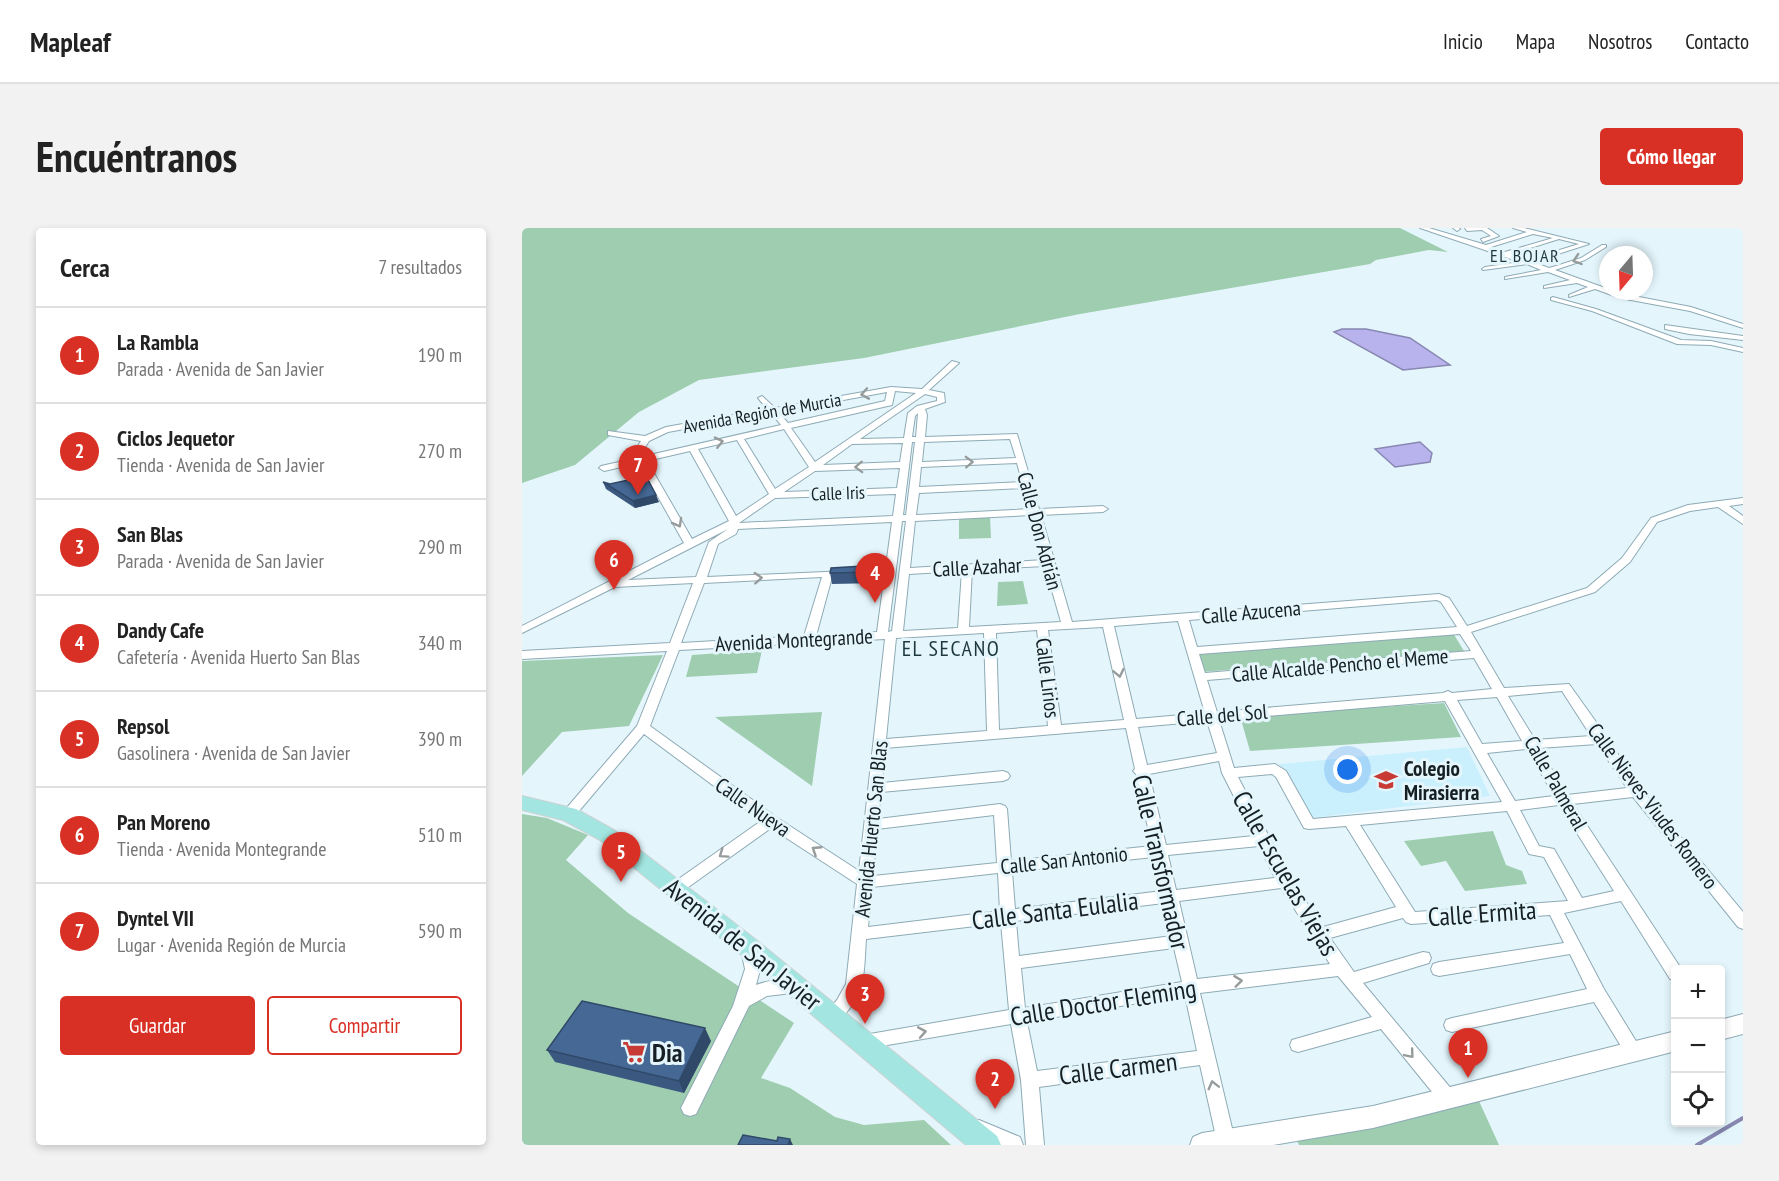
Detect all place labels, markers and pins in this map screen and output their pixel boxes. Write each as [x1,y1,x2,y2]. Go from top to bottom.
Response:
pin: 7 [618,446,658,495]
pin: 6 [594,540,634,590]
pin: 4 [856,554,894,603]
place label: Colegio Mirasierra [1404,755,1480,806]
school or university icon: Colegio Mirasierra [1373,767,1399,793]
pin: 5 [602,832,640,882]
pin: 3 [846,974,884,1024]
pin: 1 [1448,1028,1488,1078]
place label: Dia [652,1036,683,1069]
supermarket icon: Dia [621,1039,647,1065]
pin: 2 [976,1060,1014,1109]

